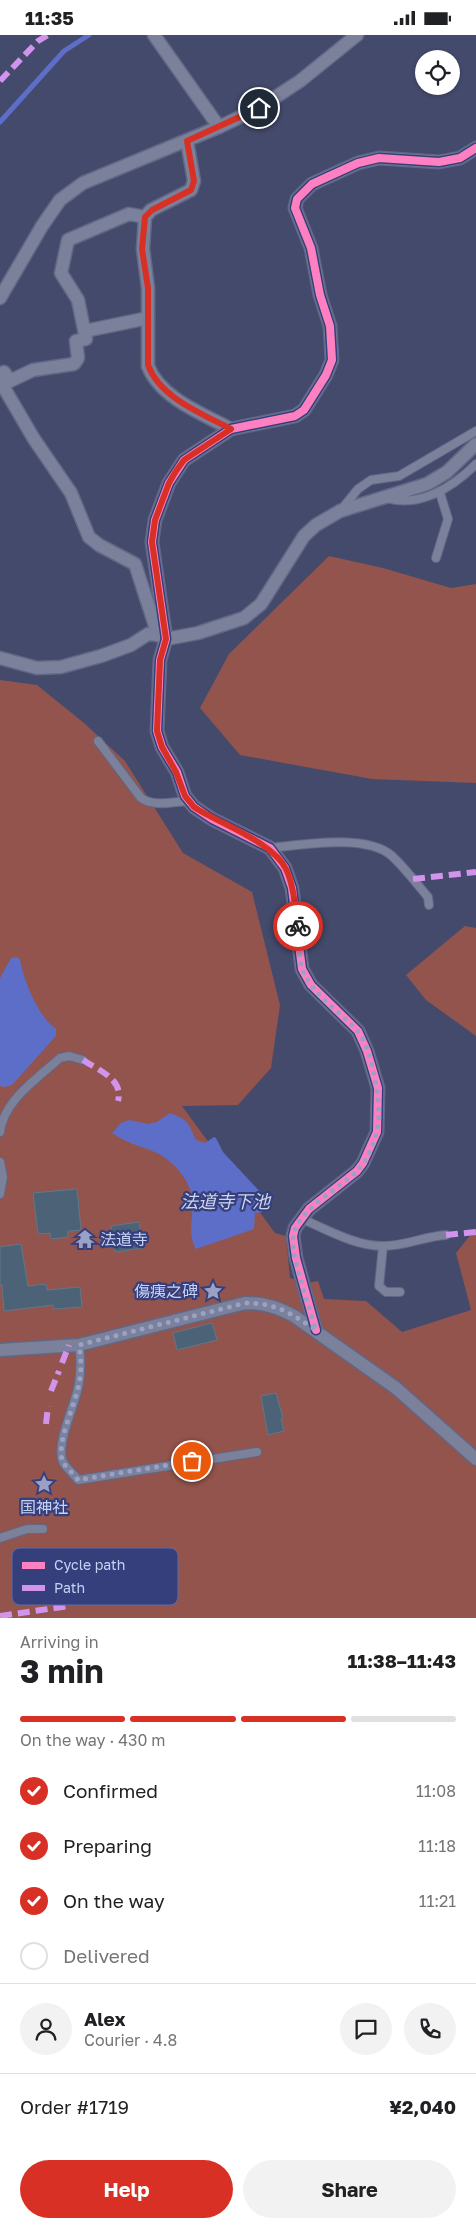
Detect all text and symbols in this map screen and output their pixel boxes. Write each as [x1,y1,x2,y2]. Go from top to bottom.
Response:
text: 11:35 [25,6,74,29]
map controls [415,50,460,95]
button: locate [415,50,460,95]
pin [238,87,280,129]
icon: home [245,94,273,122]
courier [273,901,323,951]
icon: bike [284,912,312,940]
water label: 法道寺下池 [180,1190,272,1212]
temple icon: 法道寺 [74,1228,96,1250]
place label: 法道寺 [100,1229,148,1249]
place icon: 傷痍之碑 [202,1280,224,1302]
place label: 傷痍之碑 [134,1281,198,1301]
pin [171,1440,213,1482]
icon: bag [178,1447,206,1475]
place icon: 国神社 [33,1473,55,1495]
place label: 国神社 [20,1497,68,1517]
legend [12,1548,178,1605]
text: Cycle path [54,1556,125,1573]
text: Path [54,1579,85,1596]
text: Arriving in [20,1632,99,1652]
text: 11:38–11:43 [347,1649,456,1672]
text: 3 min [20,1652,104,1690]
text: On the way · 430 m [20,1730,166,1750]
icon: check [20,1777,48,1805]
text: Confirmed [63,1779,158,1802]
text: 11:08 [416,1781,456,1801]
icon: check [20,1832,48,1860]
text: Preparing [63,1834,152,1857]
text: 11:18 [418,1836,456,1856]
icon: check [20,1887,48,1915]
text: On the way [63,1889,165,1912]
text: 11:21 [419,1891,456,1911]
text: Delivered [63,1944,150,1967]
button: person [20,2003,72,2055]
button: chat [340,2003,392,2055]
button: phone [404,2003,456,2055]
text: Alex [84,2007,125,2030]
text: Courier · 4.8 [84,2030,177,2050]
text: Order #1719 [20,2095,129,2118]
text: ¥2,040 [389,2095,456,2118]
button: Help [20,2160,233,2218]
button: Share [243,2160,456,2218]

